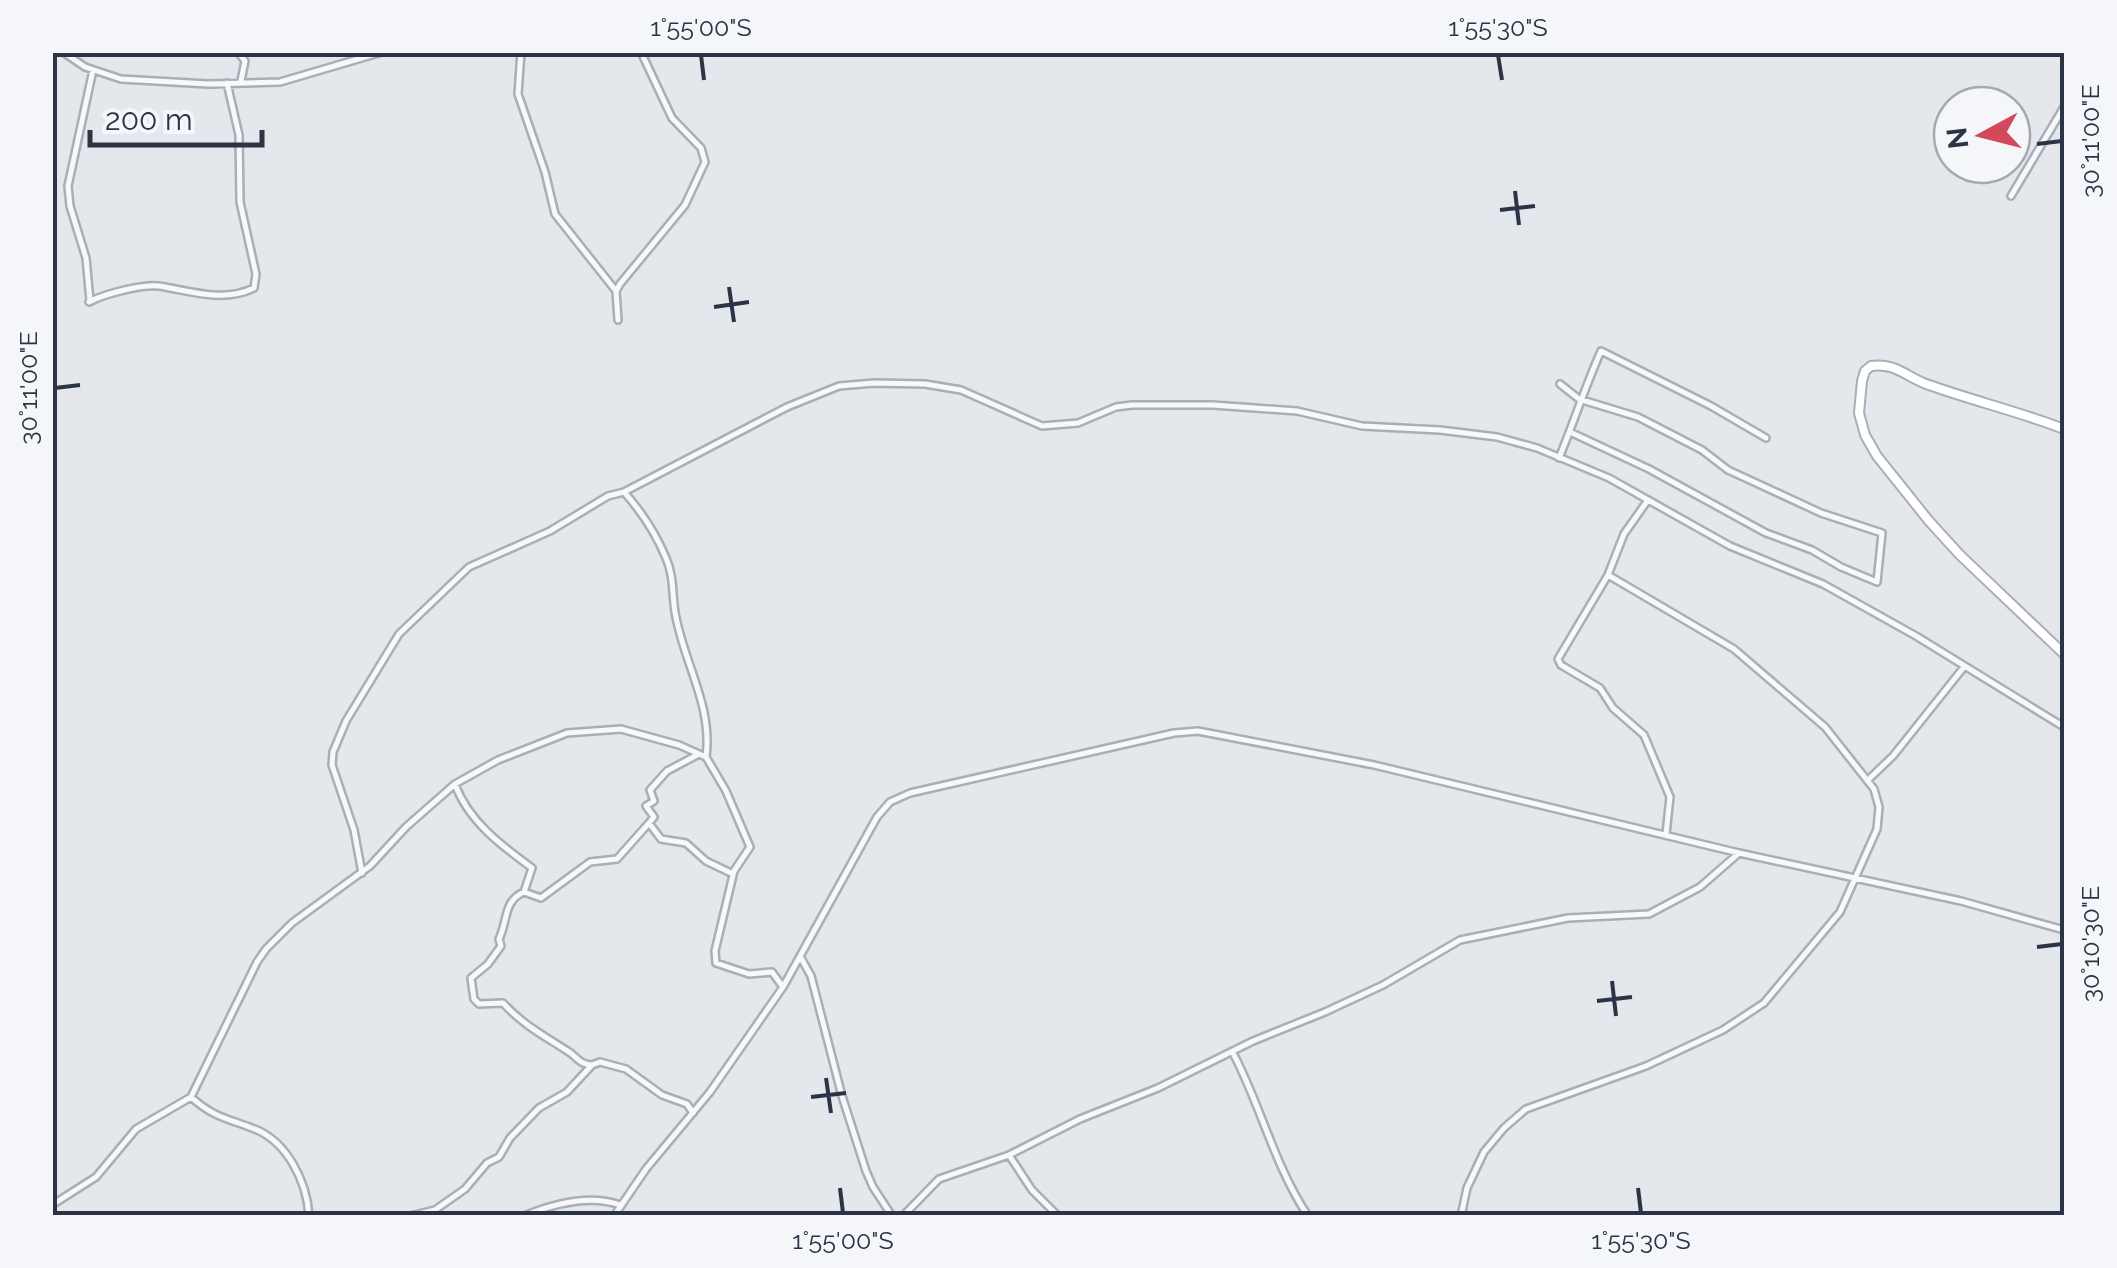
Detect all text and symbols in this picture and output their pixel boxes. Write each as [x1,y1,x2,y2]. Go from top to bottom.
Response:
text: 1°55'00"S [650,12,752,42]
text: 1°55'30"S [1448,12,1548,42]
text: 30°11'00"E [2075,84,2105,198]
scale bar [90,85,262,147]
north arrow [1932,85,2032,185]
text: 200 m [105,102,193,137]
text: N [1940,125,1975,151]
text: 30°11'00"E [13,331,43,445]
text: 30°10'30"E [2075,886,2105,1002]
text: 1°55'00"S [792,1225,894,1255]
text: 1°55'30"S [1591,1225,1691,1255]

